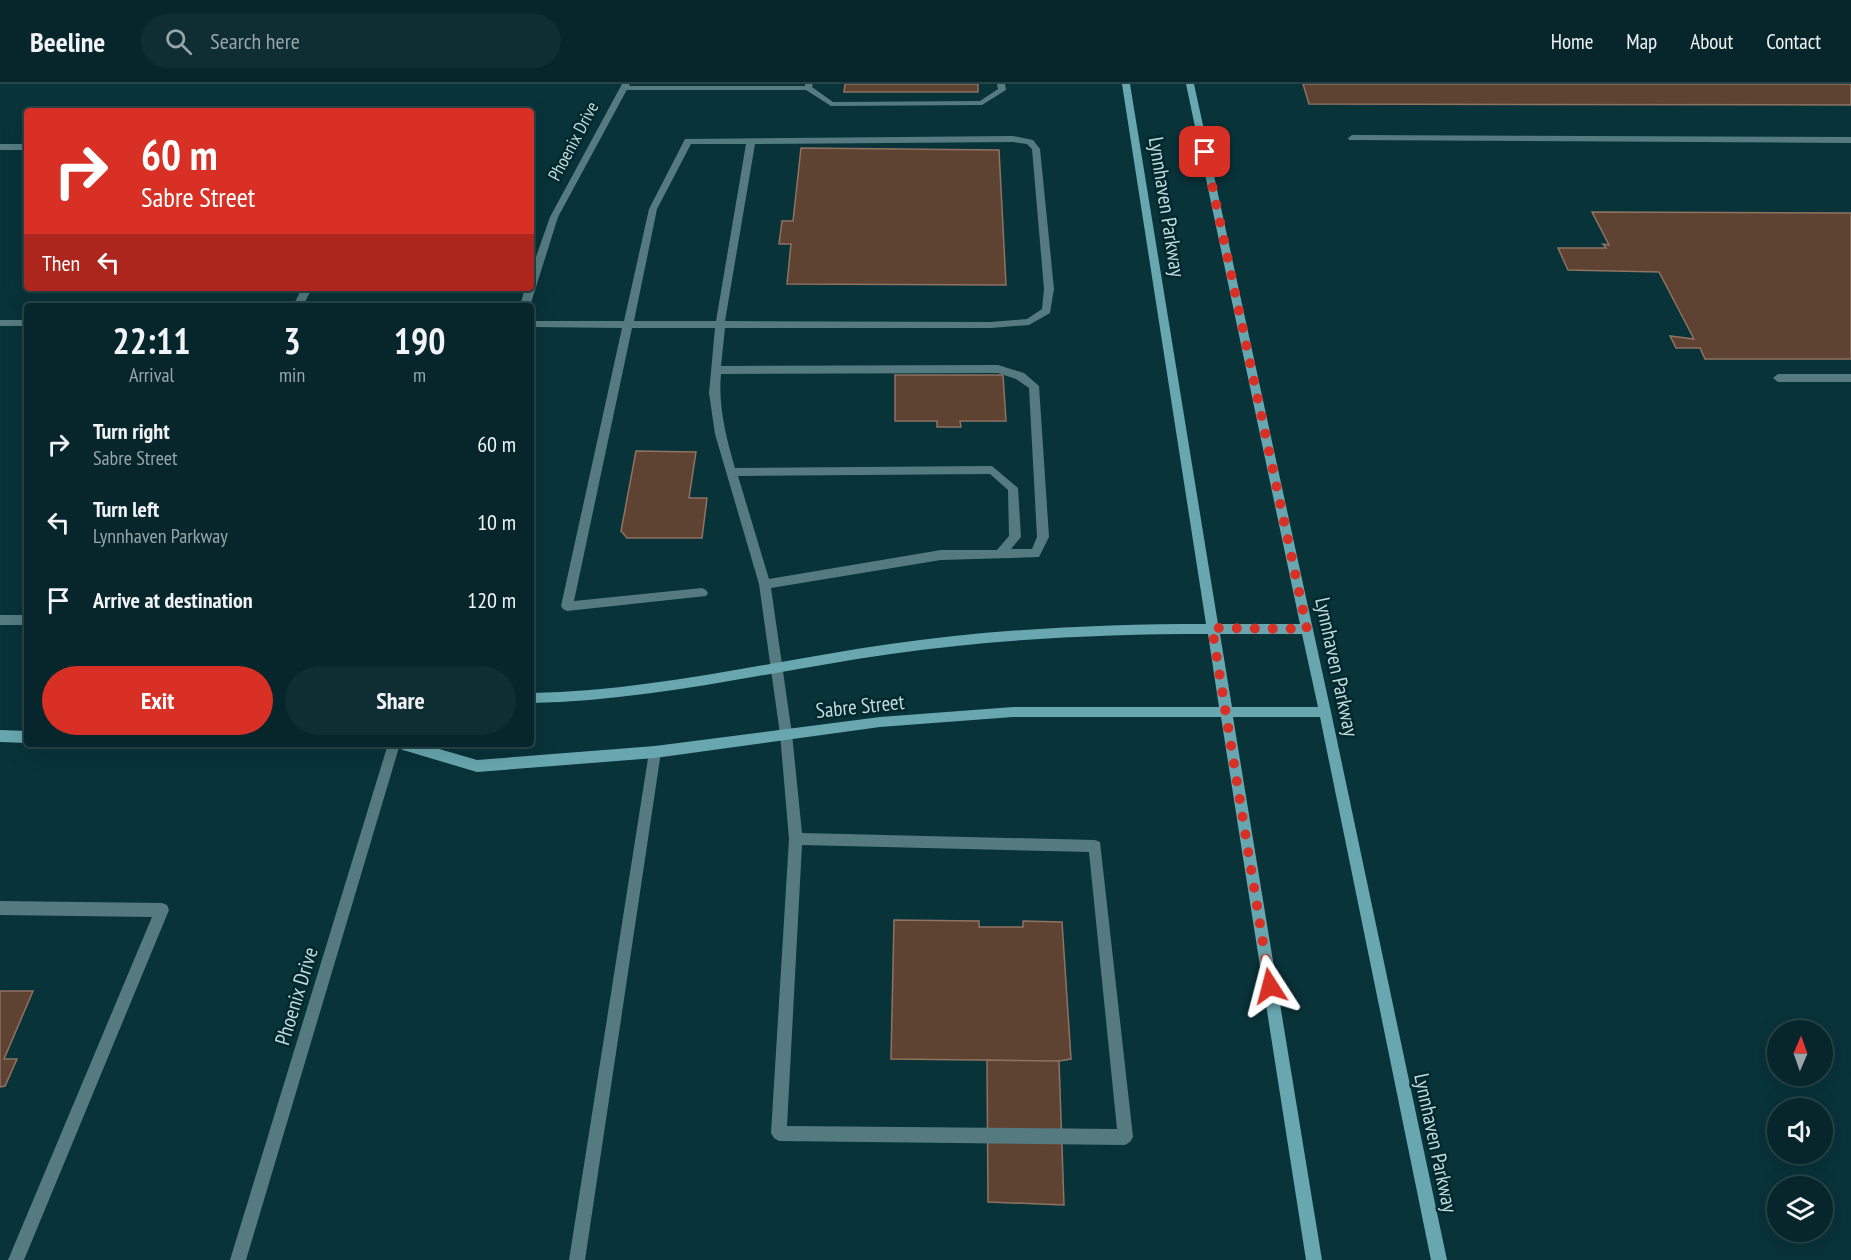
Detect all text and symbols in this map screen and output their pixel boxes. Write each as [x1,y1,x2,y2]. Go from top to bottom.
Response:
search box [141,14,561,68]
text: Beeline [30,23,105,60]
icon: search [162,25,195,58]
text: Search here [210,27,300,55]
text: Home [1551,28,1593,55]
text: Map [1626,28,1657,55]
text: About [1690,28,1733,55]
text: Contact [1766,28,1821,55]
street label: Phoenix Drive [543,97,603,185]
pin [1179,126,1230,177]
text: 60 m [141,127,218,182]
icon: right [42,132,120,210]
street label: Lynnhaven Parkway [1143,135,1191,279]
icon: arrive [1188,135,1221,168]
text: Sabre Street [141,180,255,214]
icon: left [92,246,125,279]
text: Then [42,249,80,277]
text: 22:11 [113,317,190,364]
text: 3 [283,317,301,364]
text: 190 [394,317,445,364]
text: Arrival [129,362,174,388]
text: min [279,362,305,388]
text: m [413,362,426,388]
text: Turn right [93,417,170,445]
icon: right [42,428,75,461]
text: 60 m [477,430,516,458]
text: Sabre Street [93,445,178,471]
text: Turn left [93,495,159,523]
icon: left [42,506,75,539]
text: 10 m [477,508,516,536]
text: Lynnhaven Parkway [93,523,228,549]
icon: arrive [42,584,75,617]
text: Arrive at destination [93,586,253,614]
text: 120 m [467,586,516,614]
street label: Lynnhaven Parkway [1309,595,1365,739]
button: Exit [42,666,273,735]
button: Share [285,666,516,735]
street label: Sabre Street [814,688,906,724]
street label: Phoenix Drive [268,944,324,1048]
position arrow [1238,954,1302,1018]
north arrow [1767,1020,1833,1086]
map controls [1767,1020,1833,1242]
street label: Lynnhaven Parkway [1408,1071,1464,1215]
button: sound [1767,1098,1833,1164]
button: layers [1767,1176,1833,1242]

